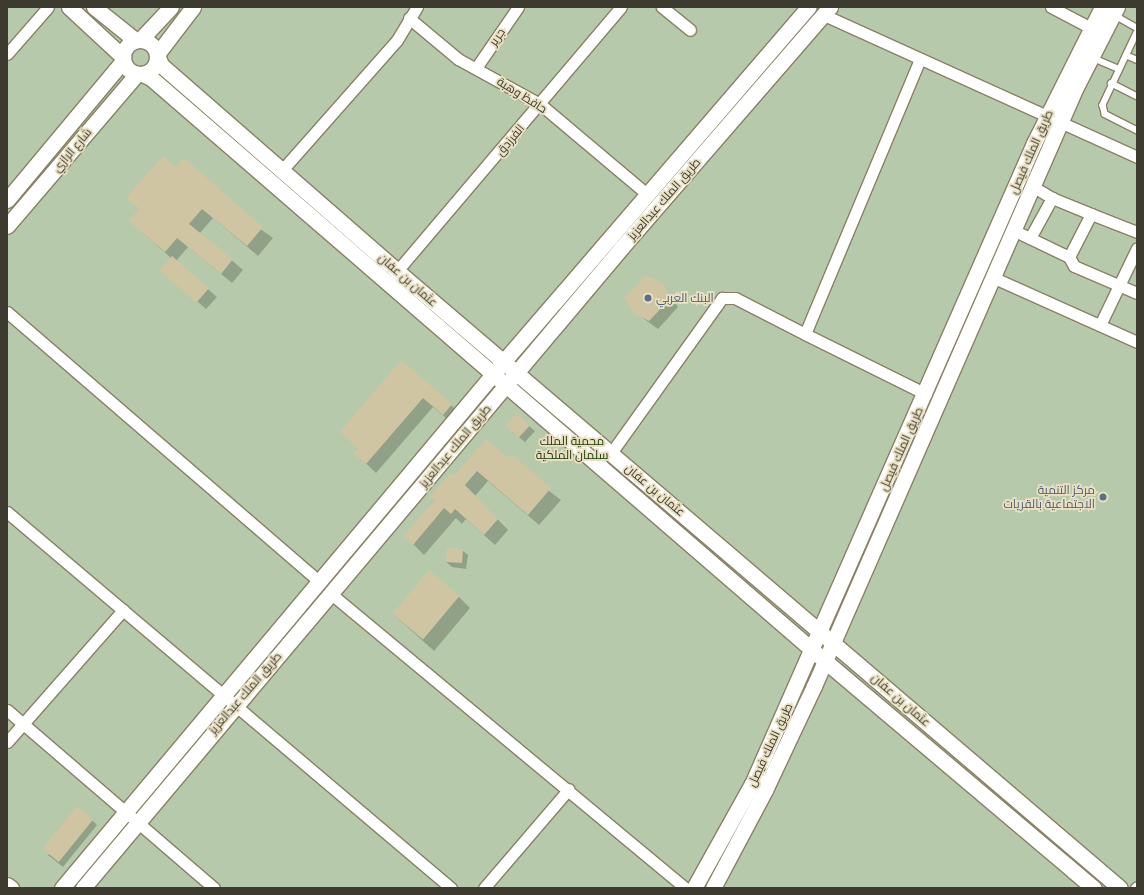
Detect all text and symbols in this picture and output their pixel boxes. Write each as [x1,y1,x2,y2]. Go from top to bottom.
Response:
street label: جرير [486,26,508,48]
street label: حافظ وهبة [494,74,550,116]
street label: طريق الملك فيصل [1006,108,1056,196]
street label: الفرزدق [493,121,527,159]
street label: شارع الرازي [49,125,95,175]
street label: طريق الملك عبدالعزيز [625,155,703,243]
street label: عثمان بن عفان [375,250,441,310]
place label: البنك العربي [656,291,714,305]
marker: البنك العربي [643,293,653,303]
street label: طريق الملك عبدالعزيز [416,402,494,490]
street label: طريق الملك فيصل [876,405,926,493]
park label: محمية الملك سلمان الملكية [536,434,608,462]
street label: عثمان بن عفان [622,461,688,519]
place label: مركز التنمية الاجتماعية بالقريات [1003,483,1095,511]
marker: مركز التنمية الاجتماعية بالقريات [1098,492,1108,502]
street label: طريق الملك عبدالعزيز [206,649,284,737]
street label: عثمان بن عفان [868,670,934,730]
street label: طريق الملك فيصل [744,701,796,789]

